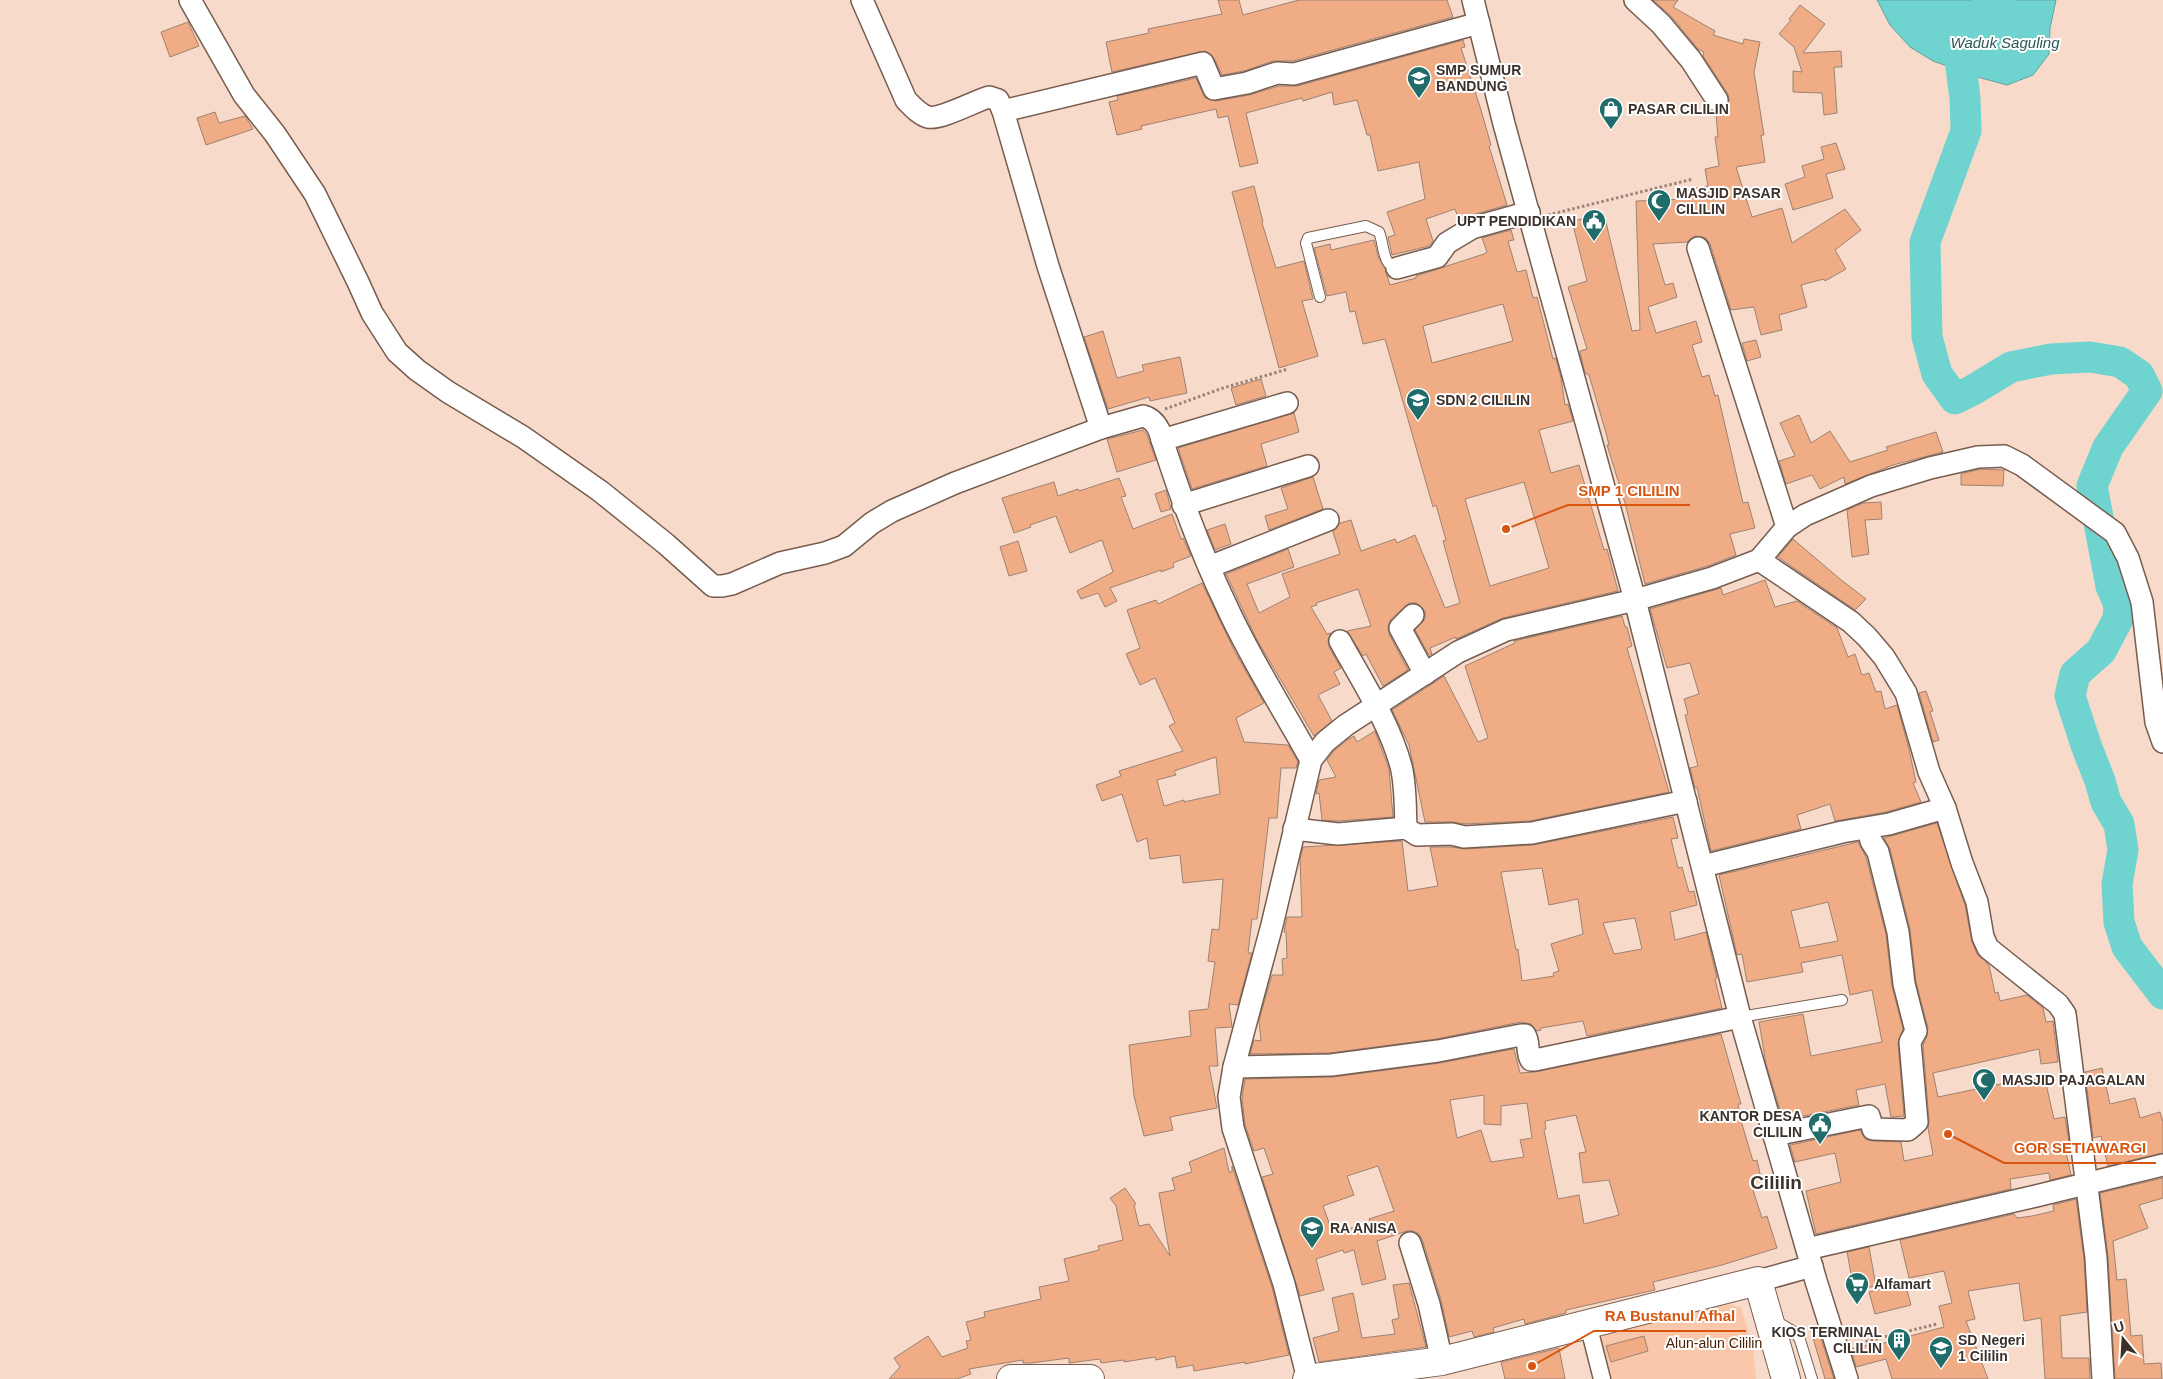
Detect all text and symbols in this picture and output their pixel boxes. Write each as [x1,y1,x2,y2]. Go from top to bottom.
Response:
water label: Waduk Saguling [1951,34,2060,51]
place label: SMP SUMUR BANDUNG [1436,62,1521,94]
school or university icon: SMP SUMUR BANDUNG [1406,65,1432,99]
shop icon: PASAR CILILIN [1598,96,1624,130]
place label: PASAR CILILIN [1628,101,1729,117]
place label: MASJID PASAR CILILIN [1676,185,1781,217]
mosque icon: MASJID PASAR CILILIN [1646,188,1672,222]
public building icon: UPT PENDIDIKAN [1581,208,1607,242]
place label: UPT PENDIDIKAN [1457,213,1576,229]
school or university icon: SDN 2 CILILIN [1405,387,1431,421]
place label: SDN 2 CILILIN [1436,392,1530,408]
callout: SMP 1 CILILIN [1568,475,1690,505]
text: SMP 1 CILILIN [1578,482,1680,499]
mosque icon: MASJID PAJAGALAN [1971,1067,1997,1101]
place label: MASJID PAJAGALAN [2002,1072,2145,1088]
place label: KANTOR DESA CILILIN [1700,1108,1802,1140]
public building icon: KANTOR DESA CILILIN [1807,1111,1833,1145]
callout: GOR SETIAWARGI [2004,1133,2156,1163]
text: GOR SETIAWARGI [2014,1139,2146,1156]
district label: Cililin [1750,1172,1802,1193]
school or university icon: RA ANISA [1299,1215,1325,1249]
place label: RA ANISA [1330,1220,1397,1236]
supermarket icon: Alfamart [1844,1271,1870,1305]
place label: Alfamart [1874,1276,1931,1292]
callout: RA Bustanul Afhal [1594,1301,1746,1331]
text: RA Bustanul Afhal [1605,1307,1735,1324]
north arrow [2098,1314,2148,1364]
text: U [2112,1317,2126,1336]
place label: KIOS TERMINAL CILILIN [1772,1324,1882,1356]
building icon: KIOS TERMINAL CILILIN [1886,1327,1912,1361]
place label: SD Negeri 1 Cililin [1958,1332,2025,1364]
park label: Alun-alun Cililin [1666,1335,1762,1351]
school or university icon: SD Negeri 1 Cililin [1928,1335,1954,1369]

